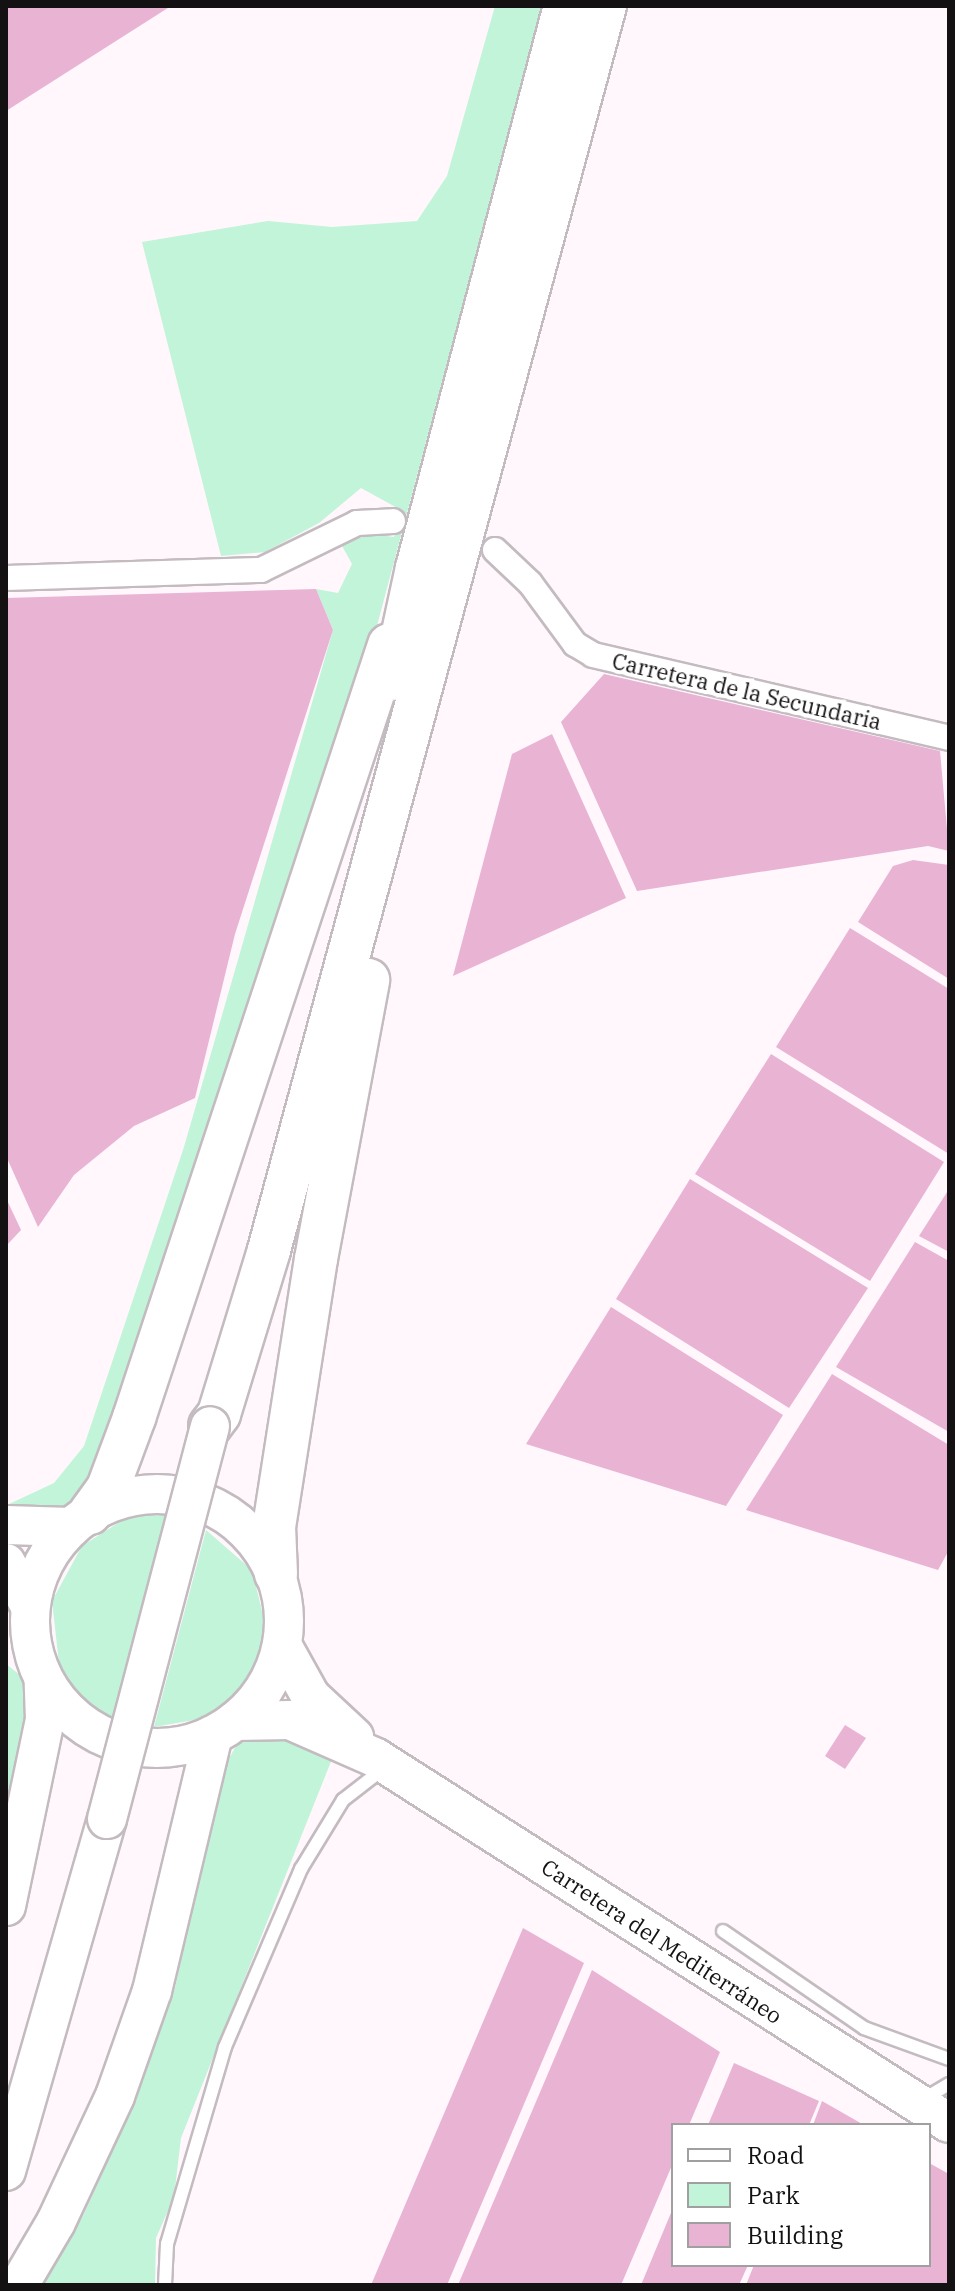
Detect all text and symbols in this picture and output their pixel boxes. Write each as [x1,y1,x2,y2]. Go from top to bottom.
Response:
street label: Carretera de la Secundaria [610,647,884,735]
street label: Carretera del Mediterráneo [537,1853,787,2029]
legend [671,2123,931,2267]
text: Road [747,2139,804,2171]
text: Park [747,2179,799,2211]
text: Building [747,2219,843,2251]

